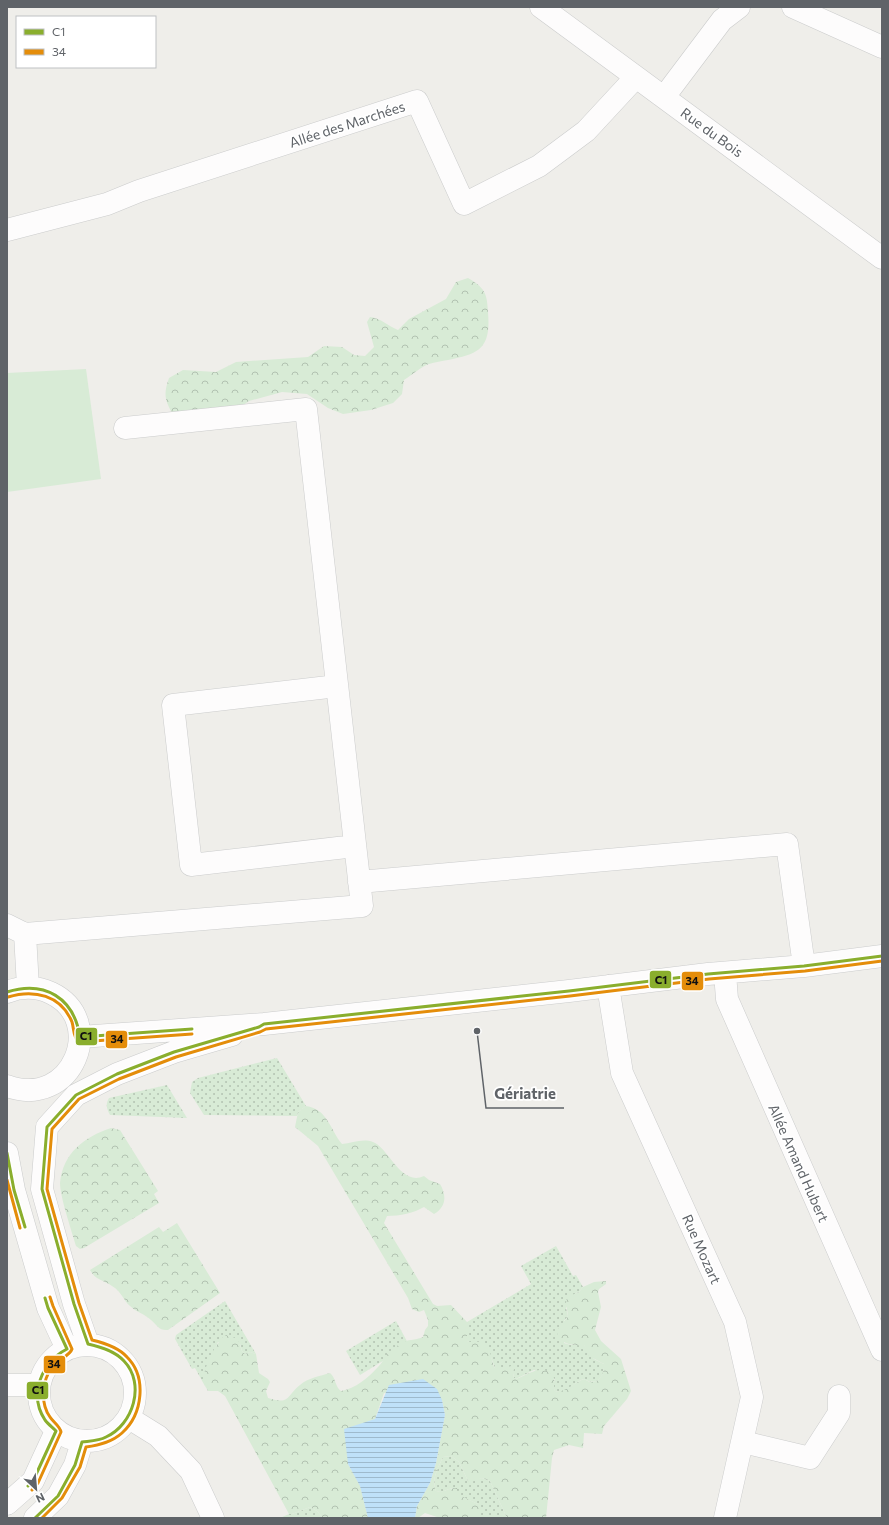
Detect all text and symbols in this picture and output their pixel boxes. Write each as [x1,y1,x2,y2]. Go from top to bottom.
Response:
legend [16,16,156,68]
text: C1 [52,24,65,38]
text: 34 [52,44,66,58]
street label: Allée des Marchées [287,97,407,151]
street label: Rue du Bois [677,104,747,160]
line badge: C1 [649,970,672,989]
line badge: 34 [681,971,704,991]
text: C1 [655,973,667,986]
text: 34 [685,974,699,987]
line badge: C1 [75,1027,98,1046]
text: C1 [80,1029,92,1042]
line badge: 34 [105,1030,128,1049]
text: 34 [110,1032,124,1045]
callout: Gériatrie [486,1081,564,1108]
text: Gériatrie [494,1084,556,1102]
street label: Allée Amand Hubert [765,1101,833,1225]
street label: Rue Mozart [679,1212,725,1287]
line badge: 34 [43,1355,66,1374]
text: 34 [47,1357,61,1370]
line badge: C1 [26,1381,49,1400]
text: C1 [32,1383,44,1396]
north arrow [16,1469,56,1509]
text: N [34,1491,47,1506]

